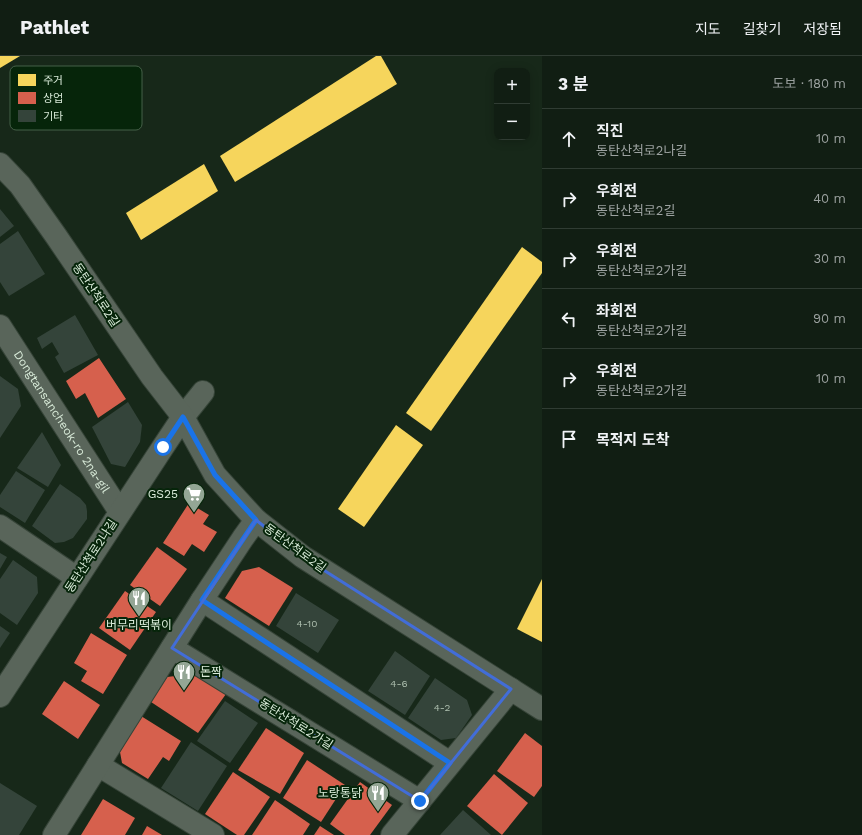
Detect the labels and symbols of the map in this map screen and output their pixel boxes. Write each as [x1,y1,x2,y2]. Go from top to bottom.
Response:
legend [10,66,142,130]
text: 주거 [43,74,63,87]
text: 상업 [43,92,63,105]
text: 기타 [43,110,63,123]
street label: 동탄산척로2길 [70,261,122,329]
street label: Dongtansancheok-ro 2na-gil [11,348,113,496]
route start [154,438,172,456]
supermarket icon: GS25 [181,481,207,514]
place label: GS25 [148,487,178,501]
street label: 동탄산척로2나길 [62,517,120,595]
street label: 동탄산척로2길 [261,521,329,575]
restaurant icon: 버무리떡볶이 [126,585,152,618]
place label: 버무리떡볶이 [106,618,172,632]
house number: 4-10 [297,618,317,629]
restaurant icon: 돈짝 [171,659,197,692]
place label: 돈짝 [200,665,222,679]
house number: 4-6 [390,678,408,689]
street label: 동탄산척로2가길 [257,696,335,752]
house number: 4-2 [434,702,450,713]
restaurant icon: 노랑통닭 [365,780,391,813]
place label: 노랑통닭 [318,786,362,800]
route end [411,792,429,810]

